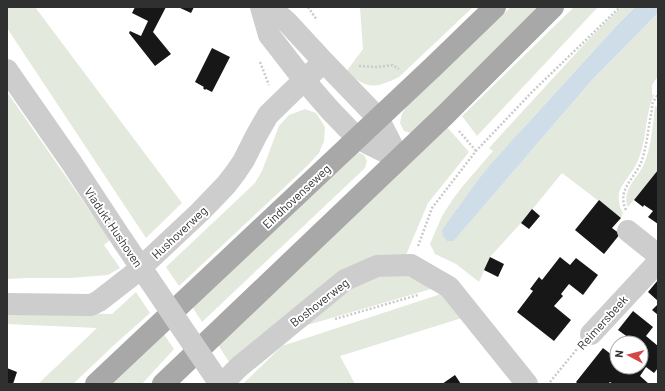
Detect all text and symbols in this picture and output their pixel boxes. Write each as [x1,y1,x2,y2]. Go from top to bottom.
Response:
street label: Eindhovenseweg [259,161,333,231]
street label: Viadukt Hushoven [82,184,146,270]
street label: Hushoverweg [148,203,210,261]
street label: Boshoverweg [287,275,351,329]
street label: Reimersbeek [574,292,630,352]
north arrow [609,335,649,375]
text: N [612,349,625,358]

